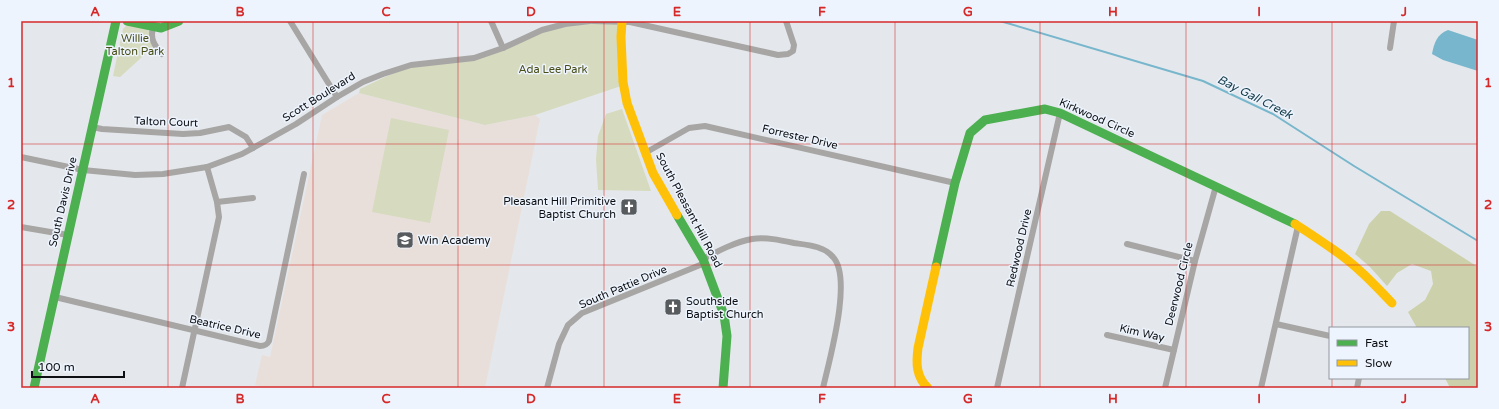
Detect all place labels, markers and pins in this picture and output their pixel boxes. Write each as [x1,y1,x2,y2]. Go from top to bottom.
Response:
place label: Pleasant Hill Primitive Baptist Church [503,195,616,221]
church icon: Pleasant Hill Primitive Baptist Church [619,197,639,217]
school or university icon: Win Academy [395,230,415,250]
place label: Win Academy [418,234,491,247]
place label: Southside Baptist Church [686,295,764,321]
church icon: Southside Baptist Church [663,297,683,317]

